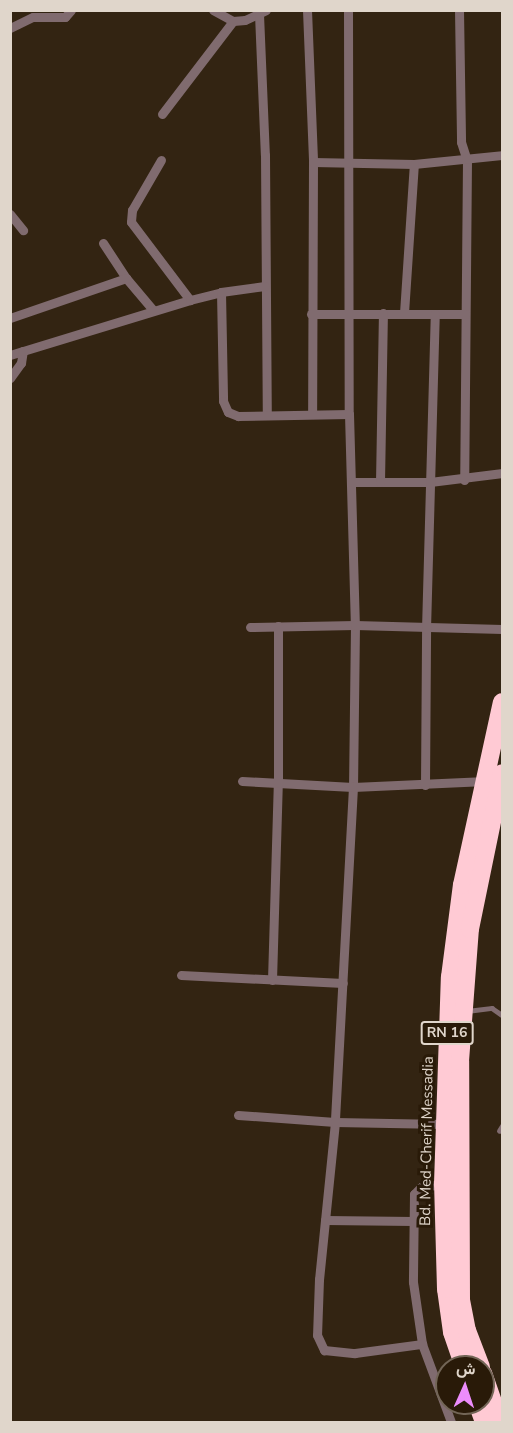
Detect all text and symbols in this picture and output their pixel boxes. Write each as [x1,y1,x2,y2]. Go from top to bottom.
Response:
road number: RN 16 [420,1022,474,1044]
street label: Bd. Med-Cherif Messadia [417,1056,437,1226]
north arrow [435,1355,495,1415]
text: ش [456,1358,476,1381]

